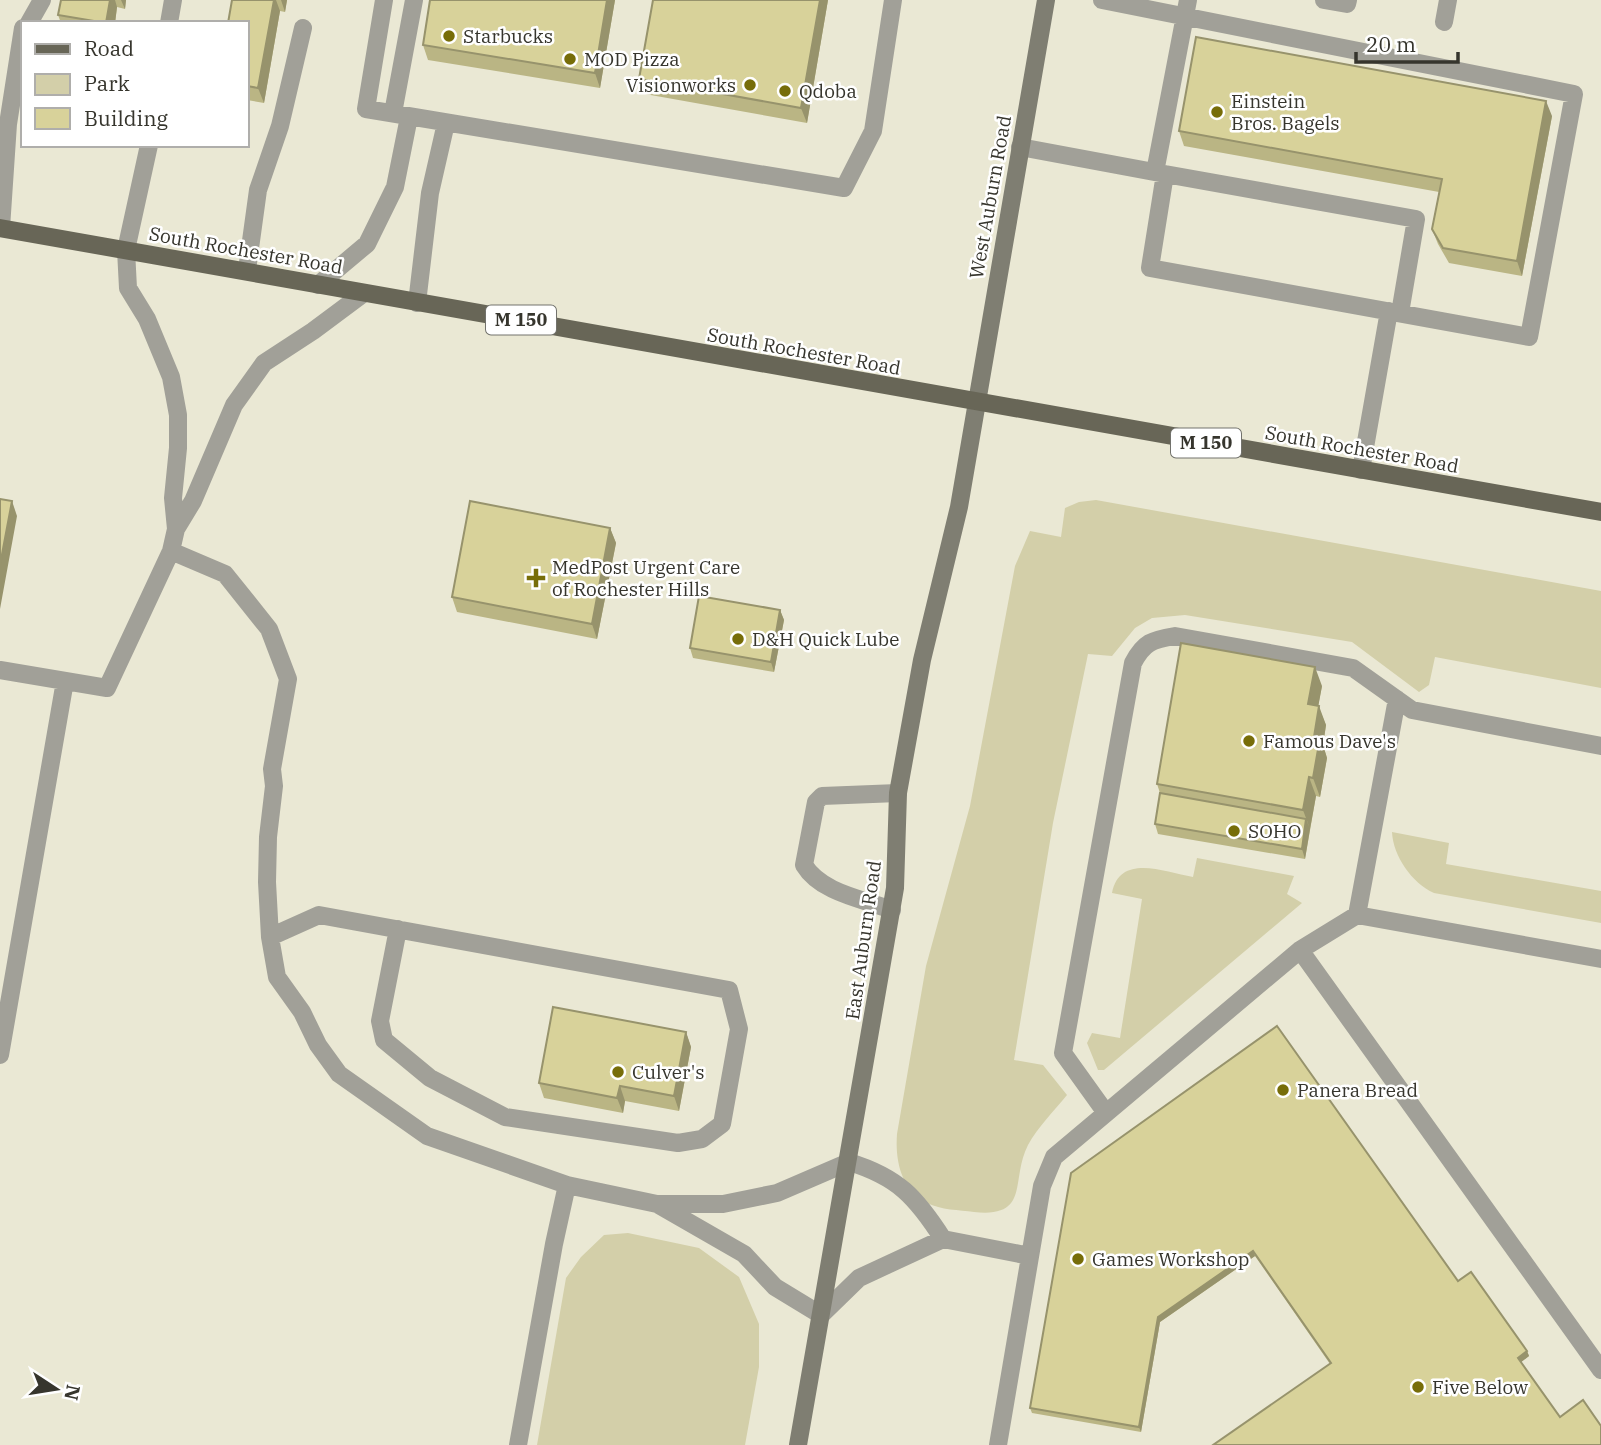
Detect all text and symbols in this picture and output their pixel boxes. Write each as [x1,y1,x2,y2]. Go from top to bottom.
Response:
legend [21,21,248,147]
scale bar [1356,21,1458,65]
place label: Starbucks [463,24,553,48]
marker: Starbucks [441,28,457,44]
text: 20 m [1366,30,1416,58]
text: Road [84,34,134,62]
place label: MOD Pizza [584,47,680,71]
marker: MOD Pizza [562,51,578,67]
text: Park [84,69,131,97]
place label: Visionworks [626,73,736,97]
marker: Visionworks [742,77,758,93]
place label: Qdoba [799,79,857,103]
marker: Qdoba [777,83,793,99]
place label: Einstein Bros. Bagels [1231,89,1340,135]
text: Building [84,104,169,132]
marker: Einstein Bros. Bagels [1209,104,1225,120]
street label: West Auburn Road [964,113,1016,281]
street label: South Rochester Road [147,221,345,279]
road number: M 150 [486,306,556,334]
street label: South Rochester Road [705,322,903,380]
street label: South Rochester Road [1263,420,1461,478]
road number: M 150 [1171,428,1241,458]
place label: MedPost Urgent Care of Rochester Hills [552,555,740,601]
marker: MedPost Urgent Care of Rochester Hills [526,568,546,588]
place label: D&H Quick Lube [752,627,900,651]
marker: D&H Quick Lube [730,631,746,647]
place label: Famous Dave's [1263,729,1396,753]
marker: Famous Dave's [1241,733,1257,749]
place label: SOHO [1248,819,1301,843]
marker: SOHO [1226,823,1242,839]
street label: East Auburn Road [840,859,886,1021]
place label: Culver's [632,1060,705,1084]
marker: Culver's [610,1064,626,1080]
place label: Panera Bread [1297,1078,1418,1102]
marker: Panera Bread [1275,1082,1291,1098]
place label: Games Workshop [1092,1247,1250,1271]
marker: Games Workshop [1070,1251,1086,1267]
north arrow [21,1354,91,1424]
place label: Five Below [1432,1375,1528,1399]
marker: Five Below [1410,1379,1426,1395]
text: N [59,1383,86,1402]

